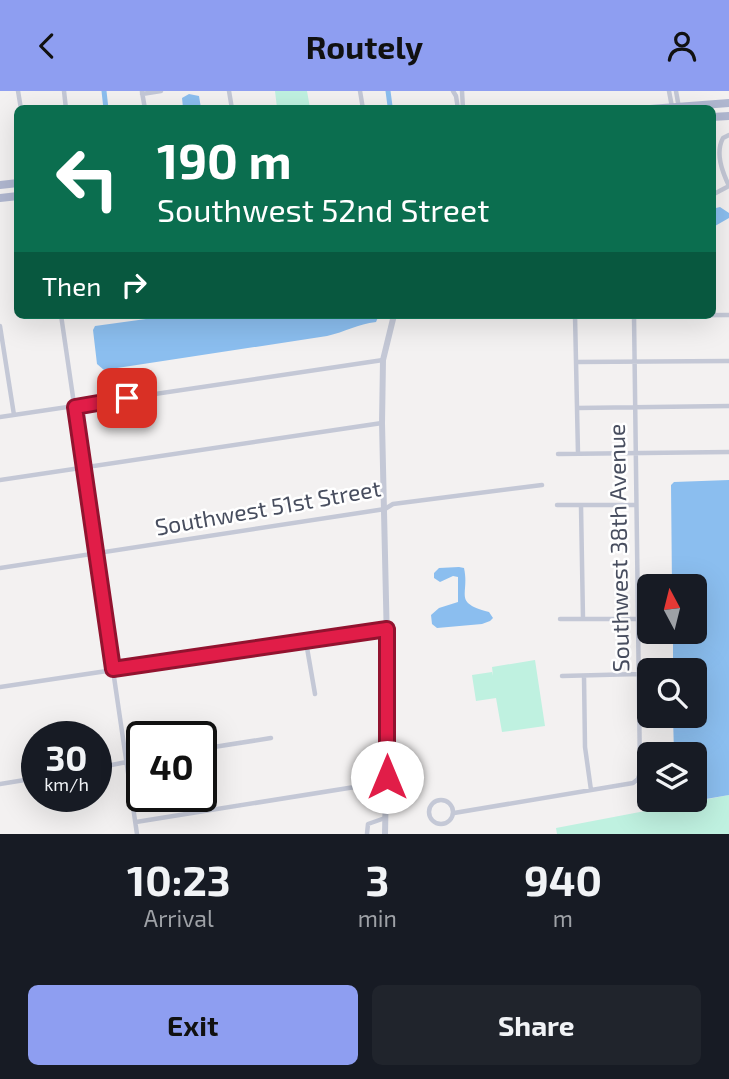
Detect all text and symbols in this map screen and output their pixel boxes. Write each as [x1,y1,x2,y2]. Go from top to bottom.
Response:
icon: back [28,27,66,65]
text: Routely [306,27,423,65]
icon: person [663,27,701,65]
text: 190 m [157,130,292,189]
icon: left [42,133,133,224]
text: Southwest 52nd Street [157,190,489,228]
icon: right [115,266,153,304]
text: Then [42,270,101,301]
pin [97,368,157,428]
icon: arrive [108,379,146,417]
street label: Southwest 38th Avenue [602,424,634,673]
street label: Southwest 51st Street [153,473,383,541]
north arrow [637,574,707,644]
map controls [637,574,707,812]
button: search [637,658,707,728]
speed limit sign: 40 [126,721,217,812]
text: 30 [46,736,87,778]
position arrow [350,740,424,814]
button: layers [637,742,707,812]
text: km/h [44,773,89,795]
text: 10:23 [127,854,231,904]
text: 3 [365,854,389,904]
text: 940 [524,854,602,904]
text: Arrival [144,904,214,932]
text: min [358,904,397,932]
text: m [553,904,573,932]
button: Exit [28,985,358,1065]
button: Share [372,985,701,1065]

